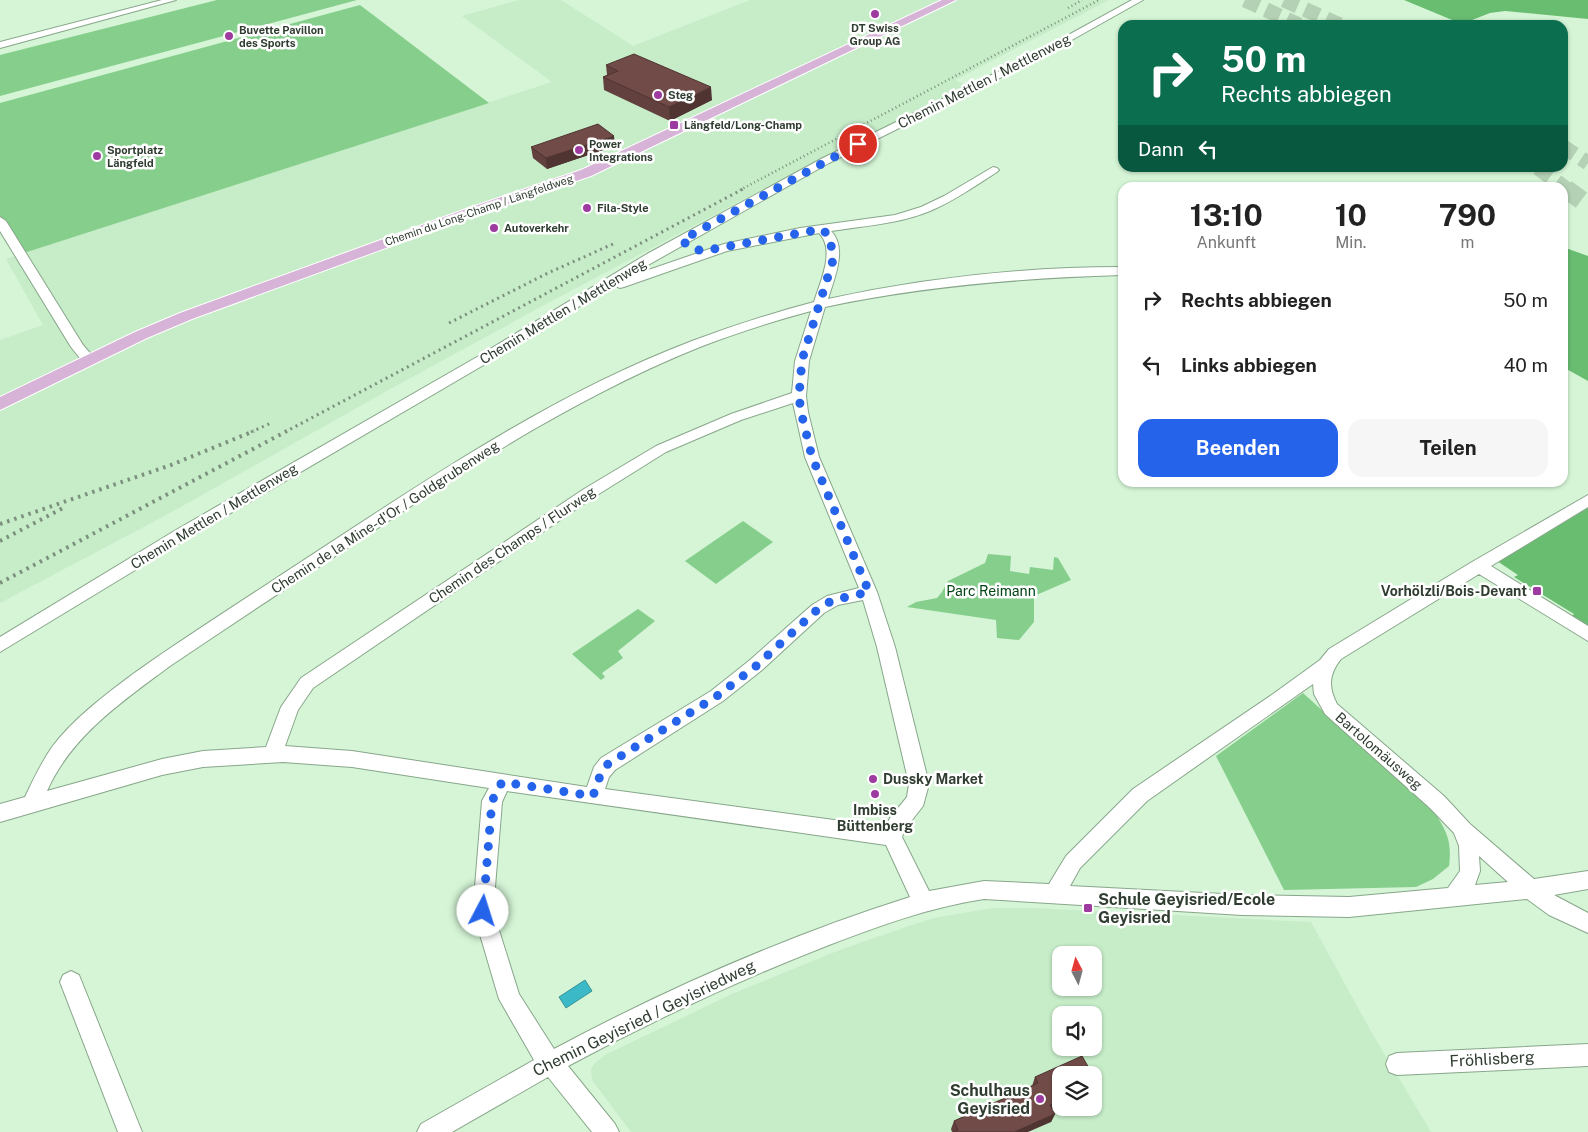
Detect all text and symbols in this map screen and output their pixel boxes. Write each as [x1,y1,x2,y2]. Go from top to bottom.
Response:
marker: DT Swiss Group AG [869,8,881,20]
place label: DT Swiss Group AG [850,22,900,47]
place label: Buvette Pavillon des Sports [239,24,324,49]
marker: Buvette Pavillon des Sports [223,30,235,42]
street label: Chemin Mettlen / Mettlenweg [895,30,1073,132]
text: 50 m [1221,39,1306,80]
icon: right [1138,40,1203,105]
text: Rechts abbiegen [1221,81,1392,107]
marker: Steg [652,89,664,101]
place label: Steg [668,89,693,101]
marker: Längfeld/Long-Champ [668,119,680,131]
place label: Längfeld/Long-Champ [684,119,802,131]
pin [837,123,879,165]
icon: arrive [844,130,872,158]
icon: left [1194,135,1222,163]
place label: Power Integrations [589,138,653,163]
text: Dann [1138,138,1184,160]
place label: Sportplatz Längfeld [107,144,164,169]
marker: Power Integrations [573,144,585,156]
marker: Sportplatz Längfeld [91,150,103,162]
street label: Chemin du Long-Champ / Längfeldweg [383,172,575,248]
text: 13:10 [1190,197,1263,233]
text: 10 [1335,197,1367,233]
text: 790 [1439,197,1496,233]
marker: Fila-Style [581,202,593,214]
place label: Fila-Style [597,202,649,214]
marker: Autoverkehr [488,222,500,234]
place label: Autoverkehr [504,222,569,234]
text: Ankunft [1196,233,1256,252]
text: Min. [1335,233,1366,252]
text: m [1460,233,1474,252]
street label: Chemin Mettlen / Mettlenweg [477,255,650,367]
icon: right [1138,286,1166,314]
text: Rechts abbiegen [1181,289,1332,311]
text: 50 m [1503,289,1548,311]
icon: left [1138,351,1166,379]
text: Links abbiegen [1181,354,1317,376]
text: 40 m [1503,354,1548,376]
button: Beenden [1138,419,1338,477]
button: Teilen [1348,419,1548,477]
street label: Chemin de la Mine-d'Or / Goldgrubenweg [268,437,502,597]
street label: Chemin Mettlen / Mettlenweg [128,460,301,572]
street label: Chemin des Champs / Flurweg [426,483,599,607]
park label: Parc Reimann [946,583,1036,599]
place label: Vorhölzli/Bois-Devant [1381,583,1527,599]
marker: Vorhölzli/Bois-Devant [1531,585,1543,597]
street label: Bartolomäusweg [1332,709,1426,793]
place label: Dussky Market [883,771,984,787]
marker: Dussky Market [867,773,879,785]
marker: Imbiss Büttenberg [869,788,881,800]
place label: Imbiss Büttenberg [837,802,913,834]
position arrow [456,884,508,936]
place label: Schule Geyisried/Ecole Geyisried [1098,890,1275,927]
marker: Schule Geyisried/Ecole Geyisried [1082,902,1094,914]
north arrow [1052,946,1102,996]
map controls [1052,946,1102,1116]
street label: Chemin Geyisried / Geyisriedweg [530,956,758,1080]
button: sound [1052,1006,1102,1056]
street label: Fröhlisberg [1449,1047,1535,1071]
button: layers [1052,1066,1102,1116]
place label: Schulhaus Geyisried [950,1081,1030,1118]
marker: Schulhaus Geyisried [1034,1093,1046,1105]

